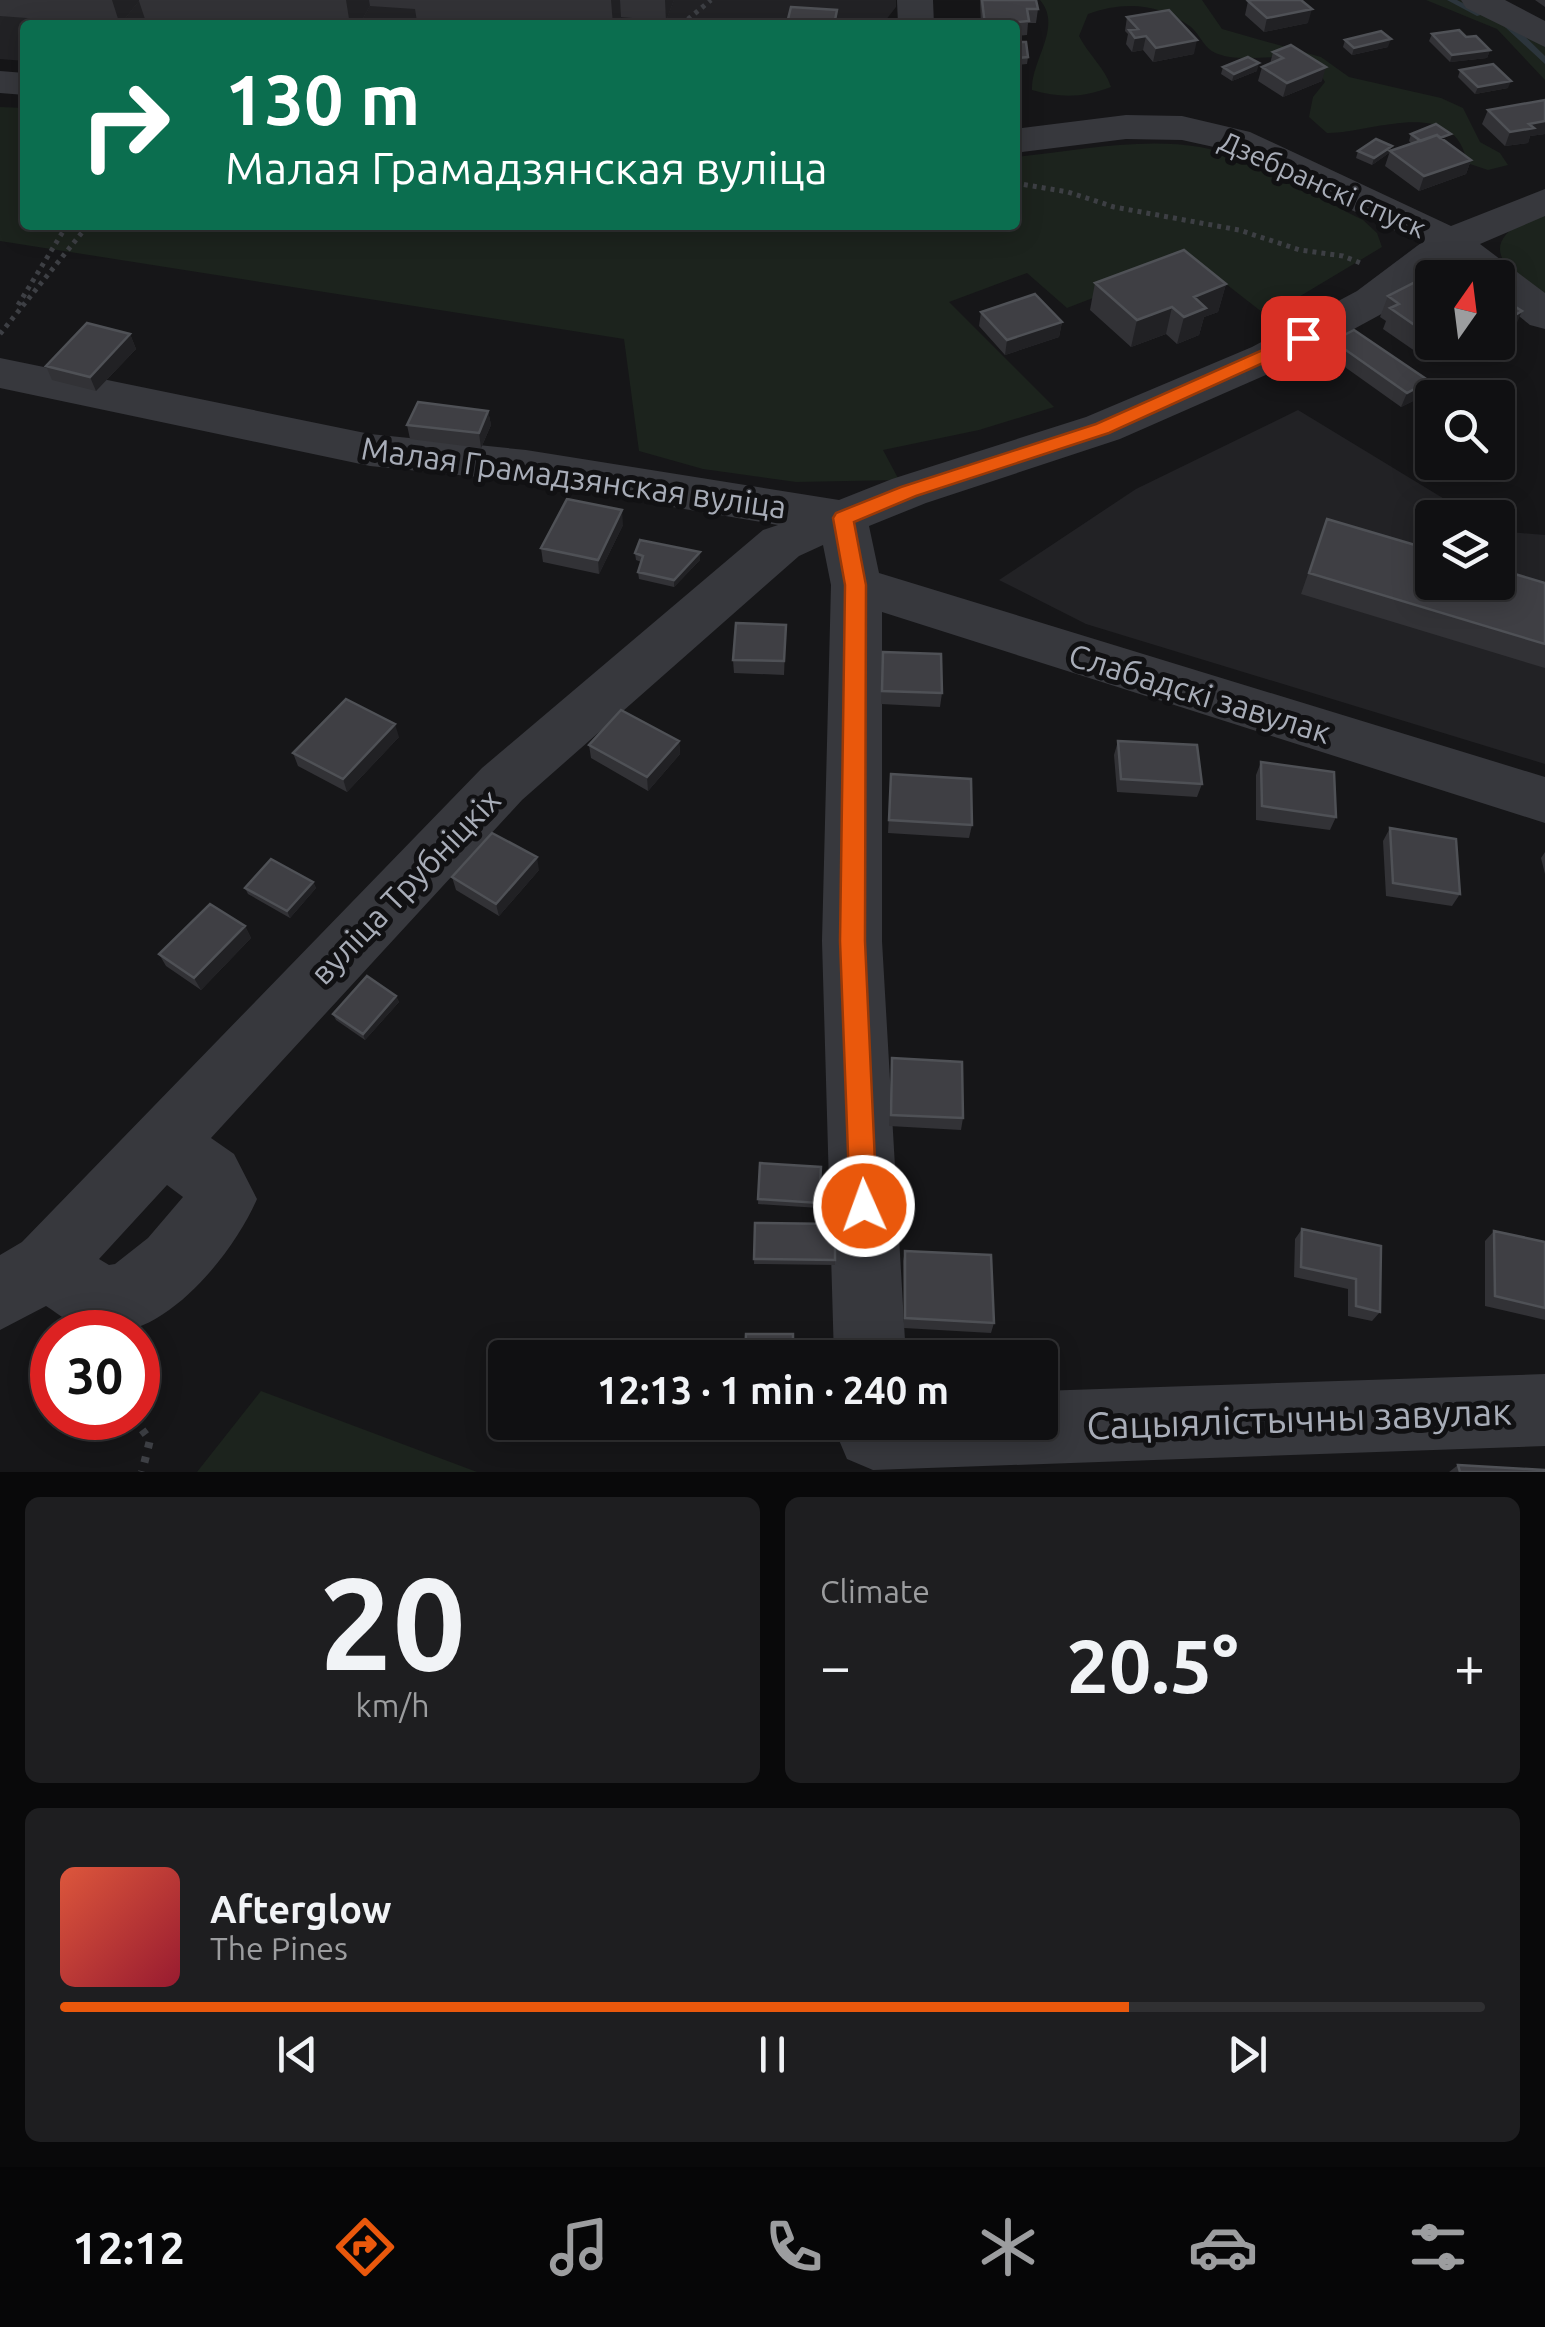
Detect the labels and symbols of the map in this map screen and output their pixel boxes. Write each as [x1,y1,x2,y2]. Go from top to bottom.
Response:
street label: Дзебранскі спуск [1215,125,1431,243]
north arrow [1415,260,1515,360]
pin [1261,296,1346,381]
street label: Малая Грамадзянская вуліца [359,429,789,525]
street label: Слабадскі завулак [1065,636,1335,750]
street label: вуліца Трубніцкіх [303,781,507,991]
position arrow [812,1154,916,1258]
speed limit sign: 30 [30,1310,160,1440]
street label: Сацыялістычны завулак [1086,1390,1512,1446]

